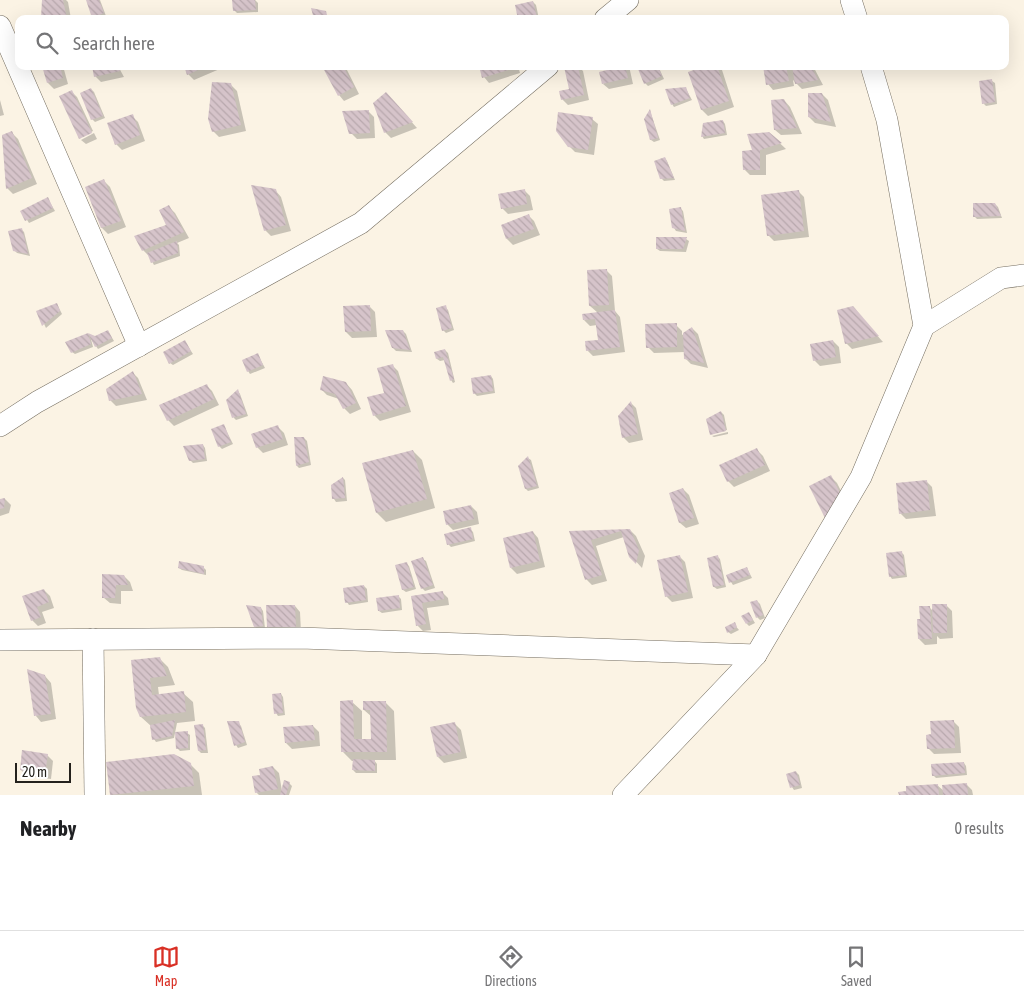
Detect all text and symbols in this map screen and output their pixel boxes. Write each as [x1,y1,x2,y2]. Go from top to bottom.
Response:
search box [15,15,1009,70]
icon: search [33,29,61,57]
text: Search here [73,32,155,54]
scale bar [15,760,71,783]
text: 20 m [22,764,47,780]
text: Nearby [20,816,76,840]
text: 0 results [954,819,1004,837]
tab: Map [152,943,180,989]
tab: Directions [484,943,537,989]
tab: Saved [841,943,872,989]

